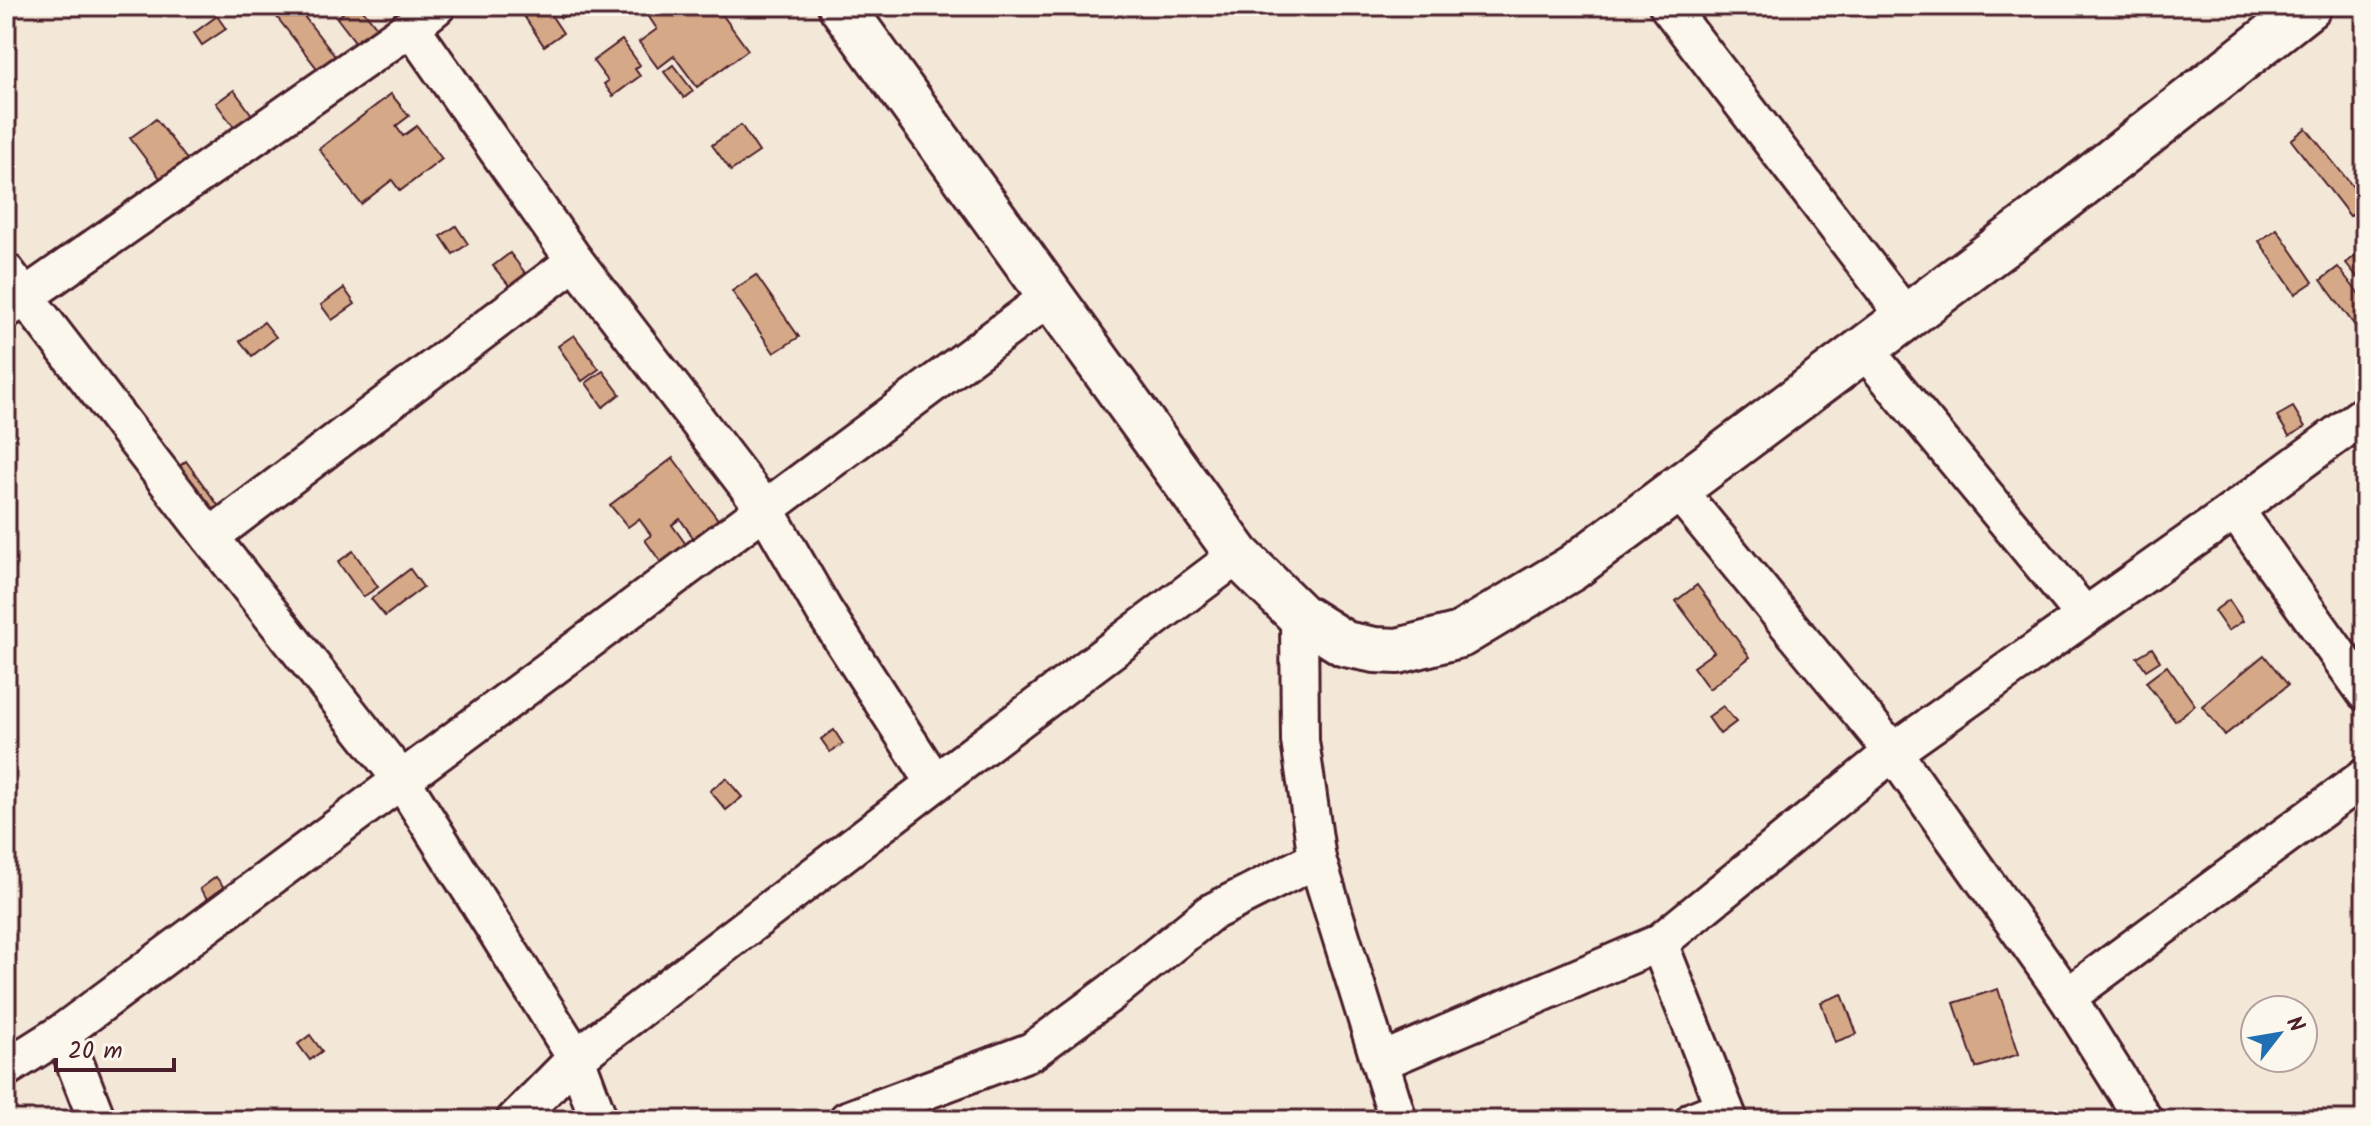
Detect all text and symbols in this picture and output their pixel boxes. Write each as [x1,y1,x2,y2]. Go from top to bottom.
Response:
north arrow [2239,994,2319,1074]
text: N [2275,1010,2313,1040]
scale bar [56,1022,174,1072]
text: 20 m [68,1032,123,1071]

